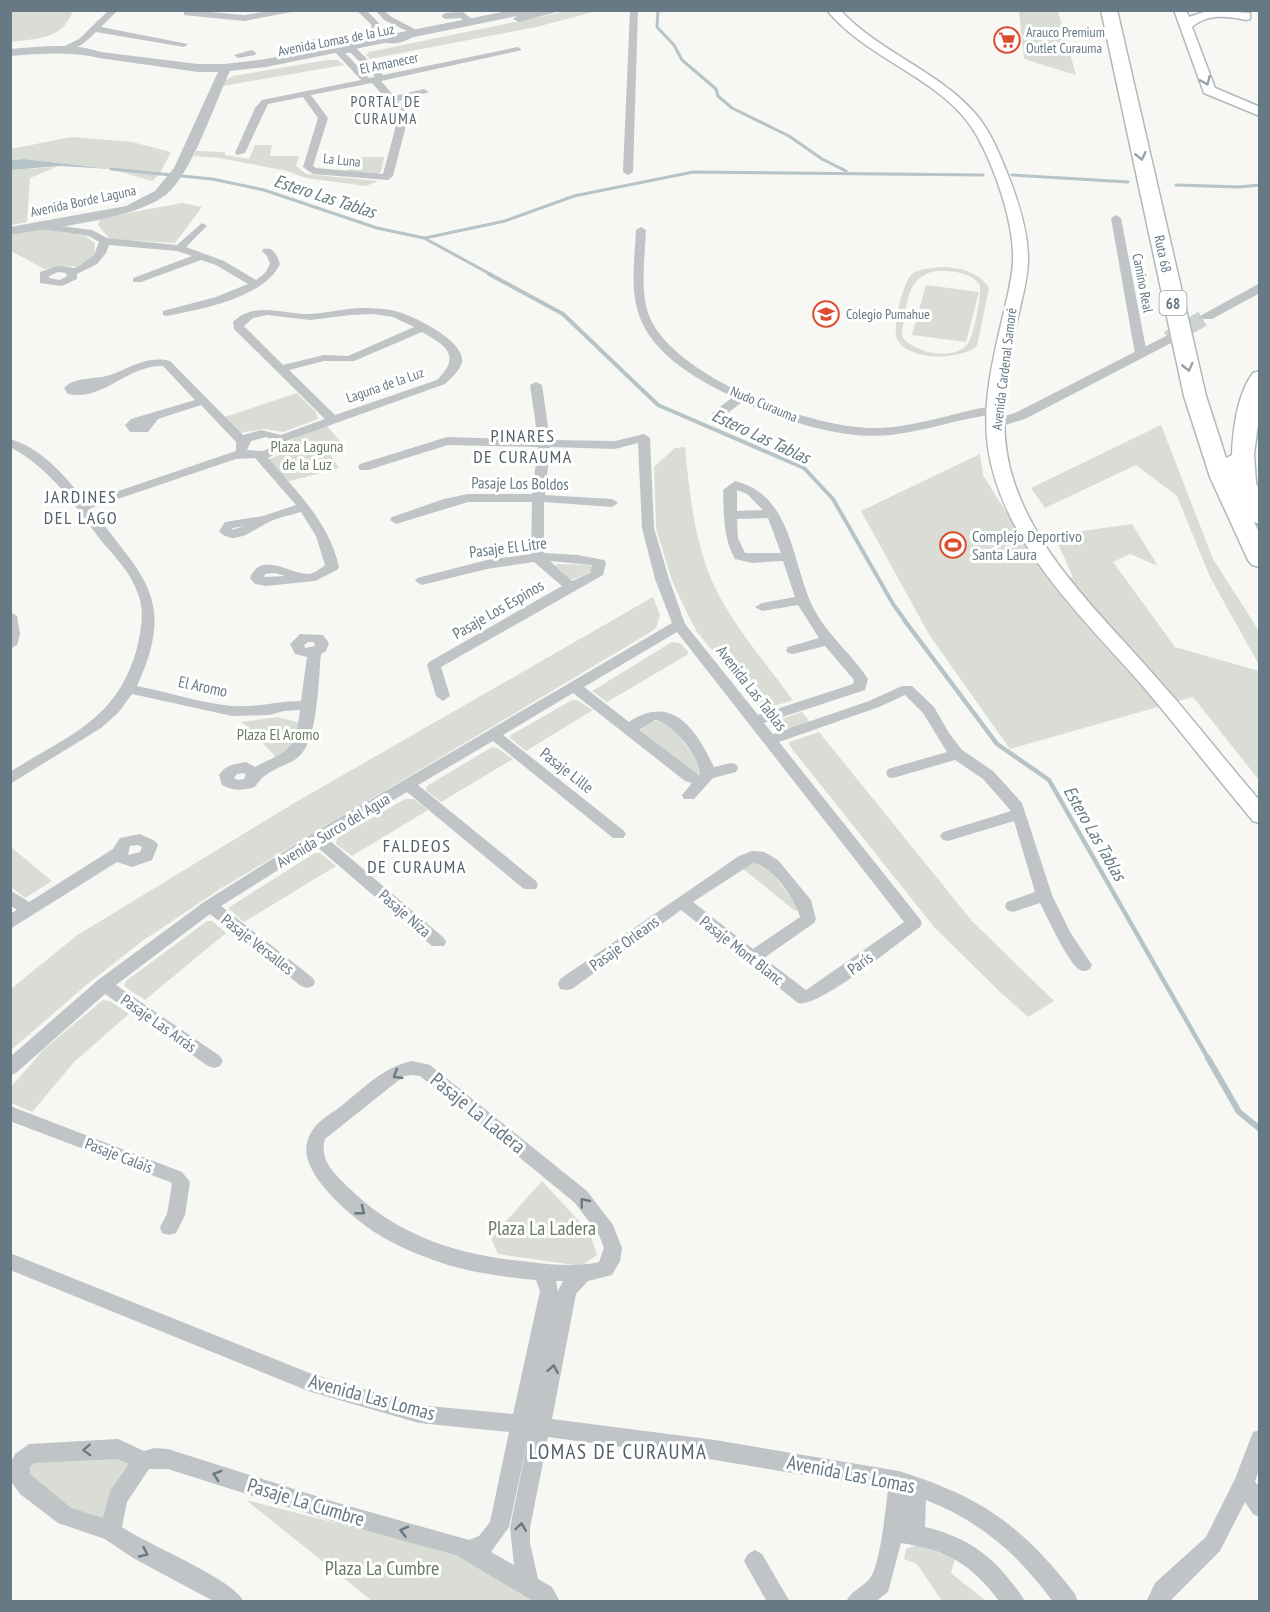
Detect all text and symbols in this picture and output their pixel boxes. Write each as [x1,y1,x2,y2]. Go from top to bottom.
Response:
street label: Avenida Lomas de la Luz [276,20,396,60]
place label: Arauco Premium Outlet Curauma [1026,23,1105,57]
supermarket icon: Arauco Premium Outlet Curauma [992,25,1022,55]
street label: El Amanecer [358,48,420,78]
one-way arrow [1199,75,1211,86]
district label: PORTAL DE CURAUMA [351,92,421,128]
street label: La Luna [322,149,362,171]
one-way arrow [1134,151,1147,161]
water label: Estero Las Tablas [271,169,381,224]
street label: Avenida Borde Laguna [29,181,137,221]
street label: Ruta 68 [1150,234,1176,274]
street label: Camino Real [1128,252,1158,315]
road number: 68 [1160,291,1186,315]
school or university icon: Colegio Pumahue [811,299,841,329]
place label: Colegio Pumahue [846,305,930,323]
street label: Avenida Cardenal Samoré [988,307,1020,431]
one-way arrow [1180,362,1193,372]
street label: Laguna de la Luz [344,363,426,407]
street label: Nudo Curauma [728,382,800,426]
water label: Estero Las Tablas [708,403,815,470]
district label: PINARES DE CURAUMA [473,424,573,468]
park label: Plaza Laguna de la Luz [271,436,344,474]
street label: Pasaje Los Boldos [471,472,569,494]
district label: JARDINES DEL LAGO [44,485,118,529]
place label: Complejo Deportivo Santa Laura [972,526,1082,564]
sports icon: Complejo Deportivo Santa Laura [938,530,968,560]
street label: Pasaje El Litre [468,532,548,562]
street label: Pasaje Los Espinos [449,575,547,643]
street label: Avenida Las Tablas [712,641,792,735]
street label: El Aromo [177,671,229,701]
park label: Plaza El Aromo [237,724,319,744]
street label: Pasaje Lille [536,743,598,797]
water label: Estero Las Tablas [1059,782,1132,886]
street label: Avenida Surco del Agua [273,788,393,872]
district label: FALDEOS DE CURAUMA [367,834,467,878]
street label: Pasaje Niza [375,885,435,941]
street label: Pasaje Versalles [218,909,298,979]
street label: Pasaje Orleans [585,911,663,975]
street label: Pasaje Mont Blanc [696,911,788,989]
street label: París [843,947,877,979]
street label: Pasaje Las Arrás [117,990,201,1056]
one-way arrow [393,1067,403,1079]
street label: Pasaje La Ladera [425,1067,531,1159]
street label: Pasaje Calais [82,1133,156,1177]
one-way arrow [580,1198,591,1209]
one-way arrow [354,1204,365,1215]
park label: Plaza La Ladera [488,1215,596,1241]
one-way arrow [546,1364,559,1374]
street label: Avenida Las Lomas [306,1368,438,1426]
district label: LOMAS DE CURAUMA [529,1438,707,1465]
one-way arrow [83,1444,92,1457]
street label: Avenida Las Lomas [785,1449,917,1499]
one-way arrow [212,1469,223,1482]
street label: Pasaje La Cumbre [244,1472,368,1532]
one-way arrow [515,1523,527,1532]
one-way arrow [399,1525,409,1538]
one-way arrow [137,1546,148,1558]
park label: Plaza La Cumbre [325,1555,439,1581]

